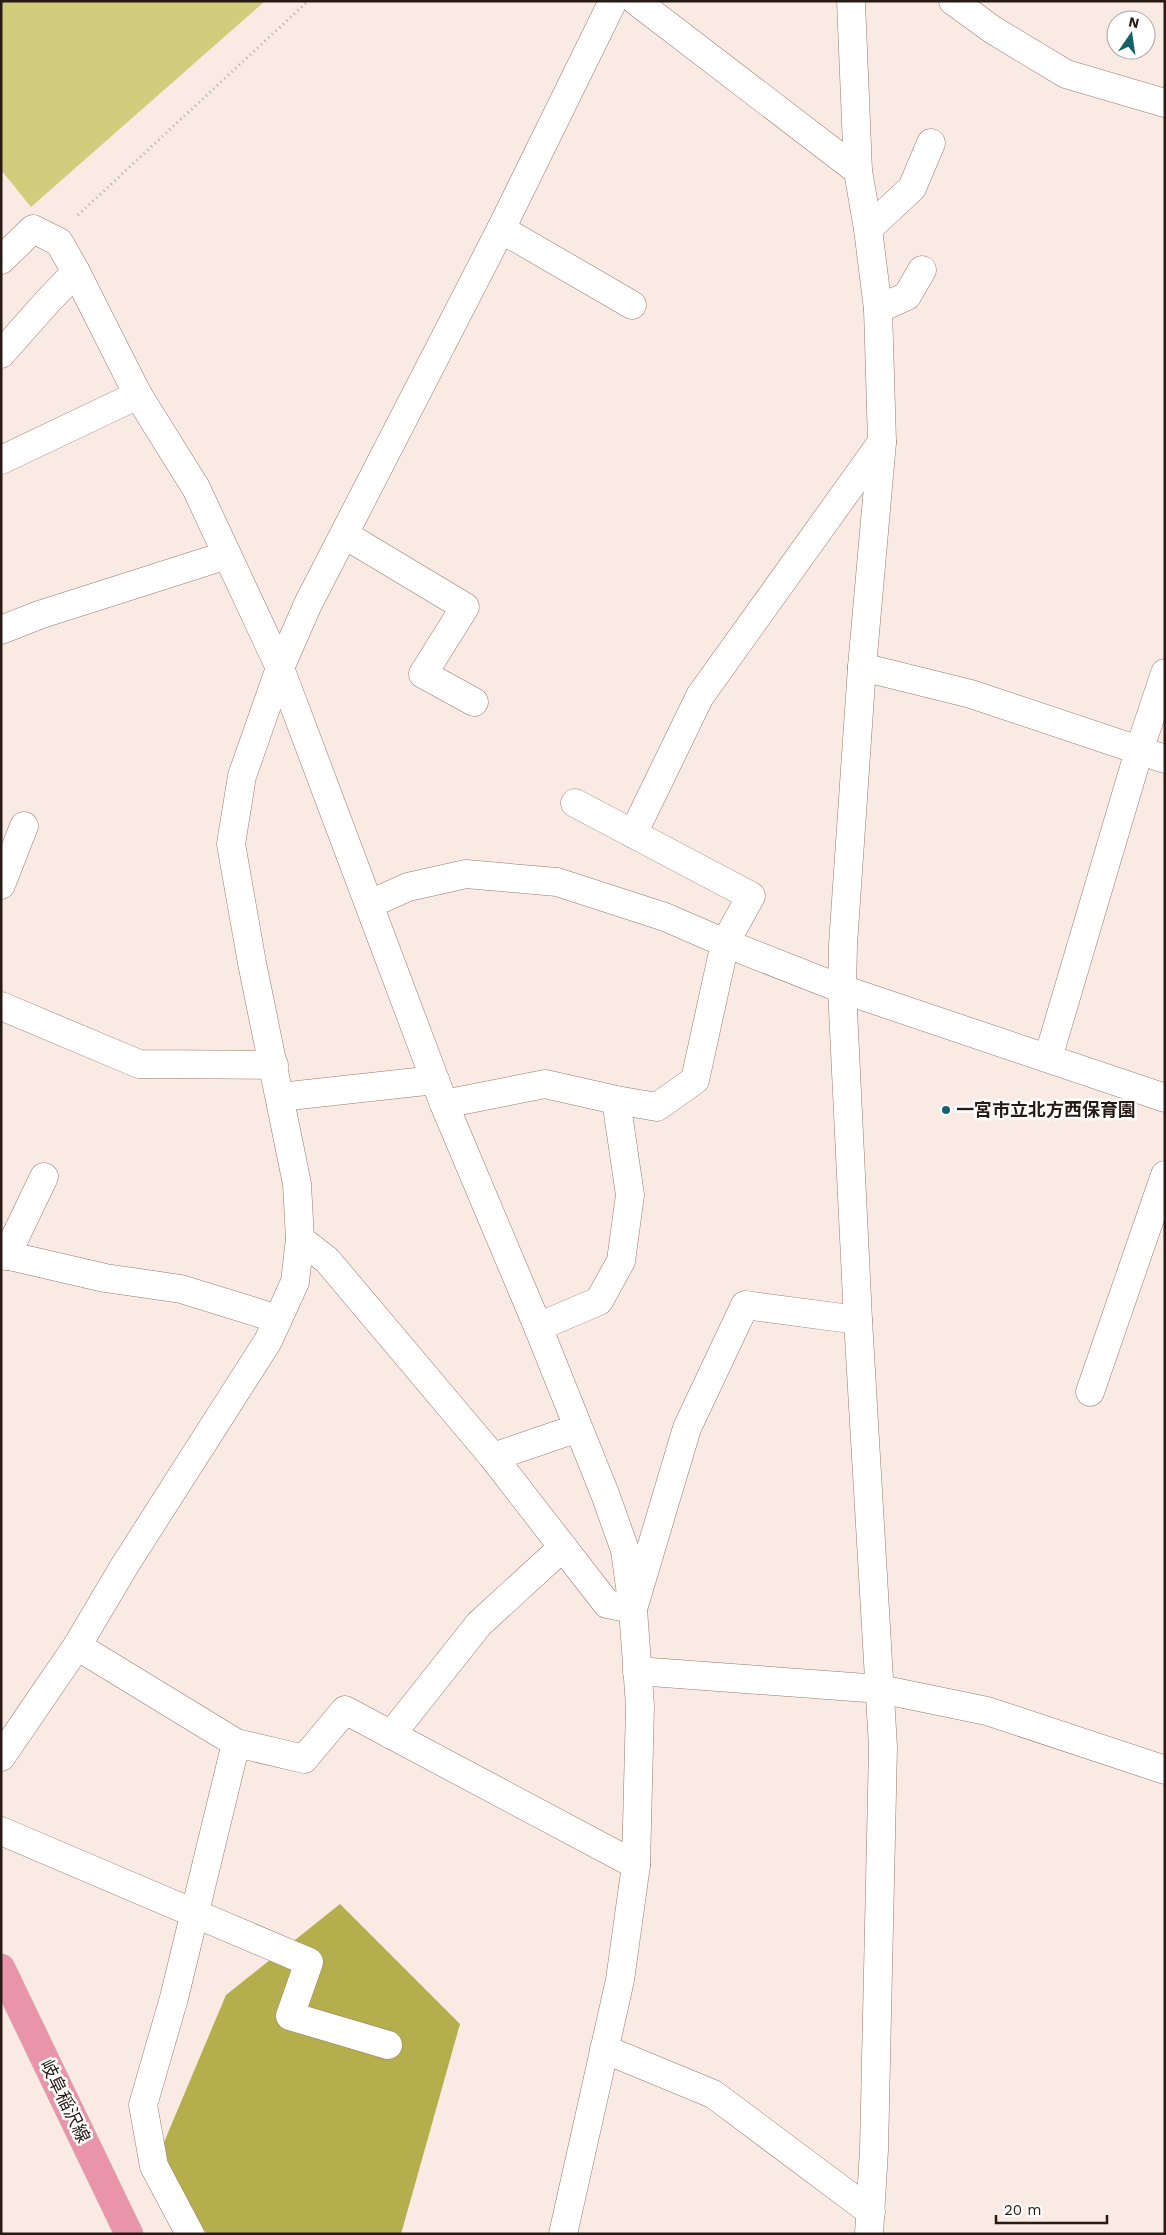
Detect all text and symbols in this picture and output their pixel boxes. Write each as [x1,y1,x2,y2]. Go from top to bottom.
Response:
north arrow [1106,10,1156,60]
text: N [1127,13,1141,31]
place label: 一宮市立北方西保育園 [956,1099,1136,1120]
marker: 一宮市立北方西保育園 [940,1104,952,1116]
street label: 岐阜稲沢線 [36,2056,95,2146]
scale bar [996,2192,1107,2224]
text: 20 m [1004,2201,1042,2219]

